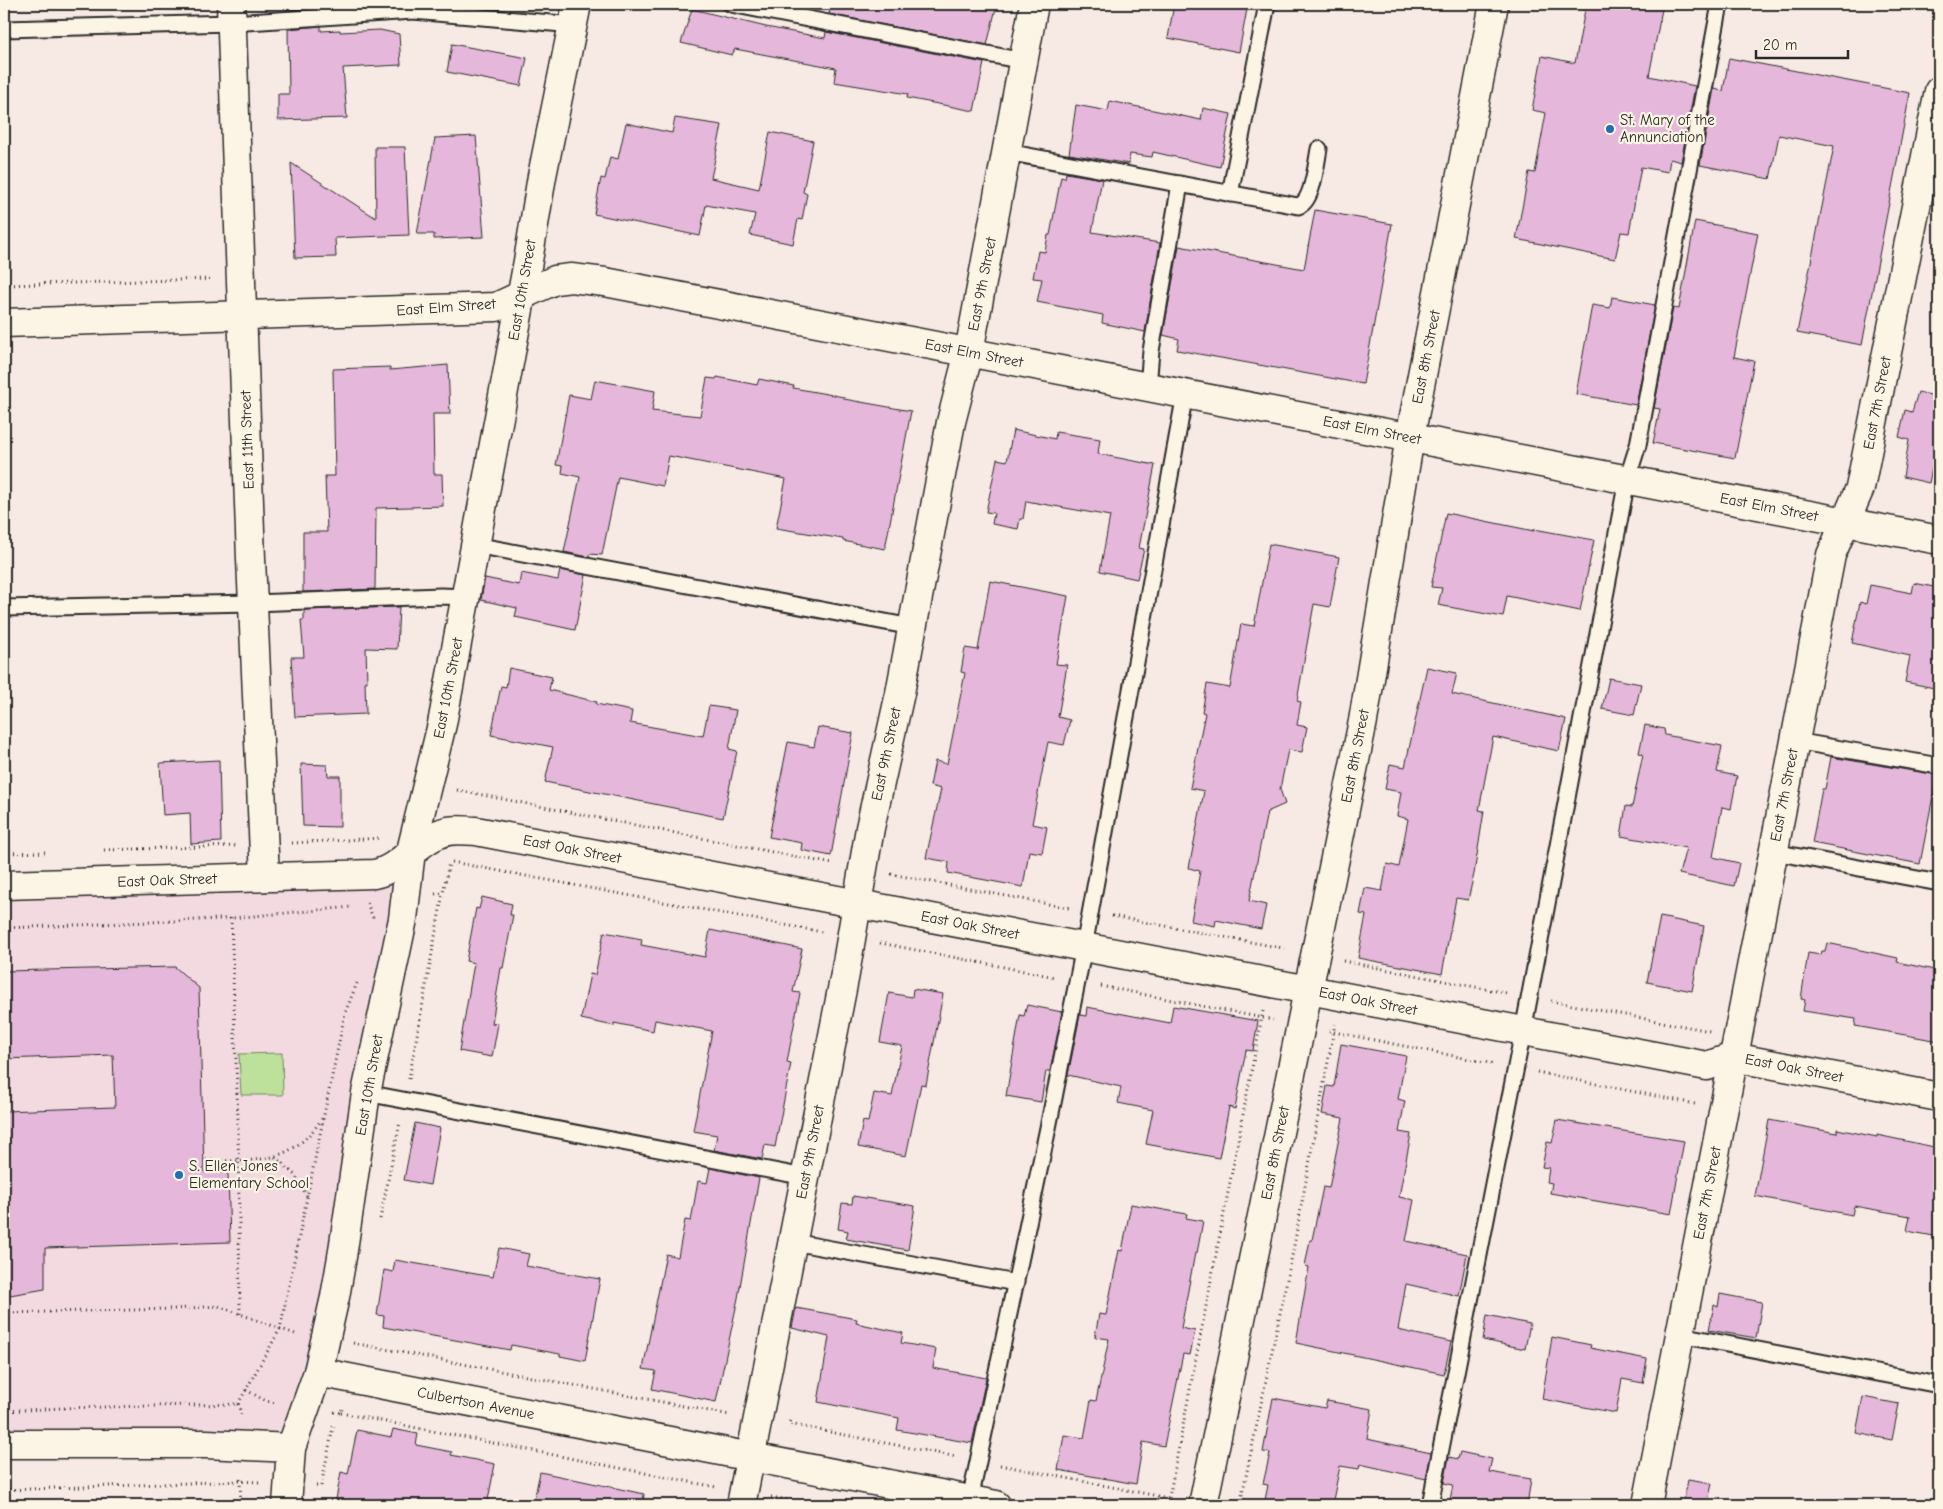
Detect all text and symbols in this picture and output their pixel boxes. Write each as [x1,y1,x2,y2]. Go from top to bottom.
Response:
scale bar [1756,28,1848,60]
text: 20 m [1763,36,1797,54]
place label: St. Mary of the Annunciation [1620,111,1715,146]
marker: St. Mary of the Annunciation [1604,123,1616,135]
street label: East 9th Street [964,235,1000,332]
street label: East 10th Street [504,237,540,342]
street label: East Elm Street [396,294,497,319]
street label: East 8th Street [1408,308,1444,405]
street label: East Elm Street [923,335,1025,371]
street label: East 7th Street [1859,354,1895,451]
street label: East 11th Street [236,389,258,490]
street label: East Elm Street [1321,412,1423,448]
street label: East Elm Street [1718,489,1820,525]
street label: East 10th Street [429,635,467,740]
street label: East 9th Street [867,705,905,802]
street label: East 8th Street [1337,707,1373,804]
street label: East 7th Street [1766,746,1802,843]
street label: East Oak Street [521,831,623,867]
street label: East Oak Street [117,869,218,891]
street label: East Oak Street [919,907,1021,943]
street label: East Oak Street [1317,983,1419,1019]
street label: East 10th Street [351,1032,387,1137]
street label: East Oak Street [1743,1050,1845,1086]
street label: East 9th Street [792,1103,828,1200]
street label: East 8th Street [1257,1104,1293,1201]
street label: East 7th Street [1689,1144,1725,1241]
place label: S. Ellen Jones Elementary School [189,1157,309,1192]
marker: S. Ellen Jones Elementary School [173,1169,185,1181]
street label: Culbertson Avenue [416,1383,537,1423]

